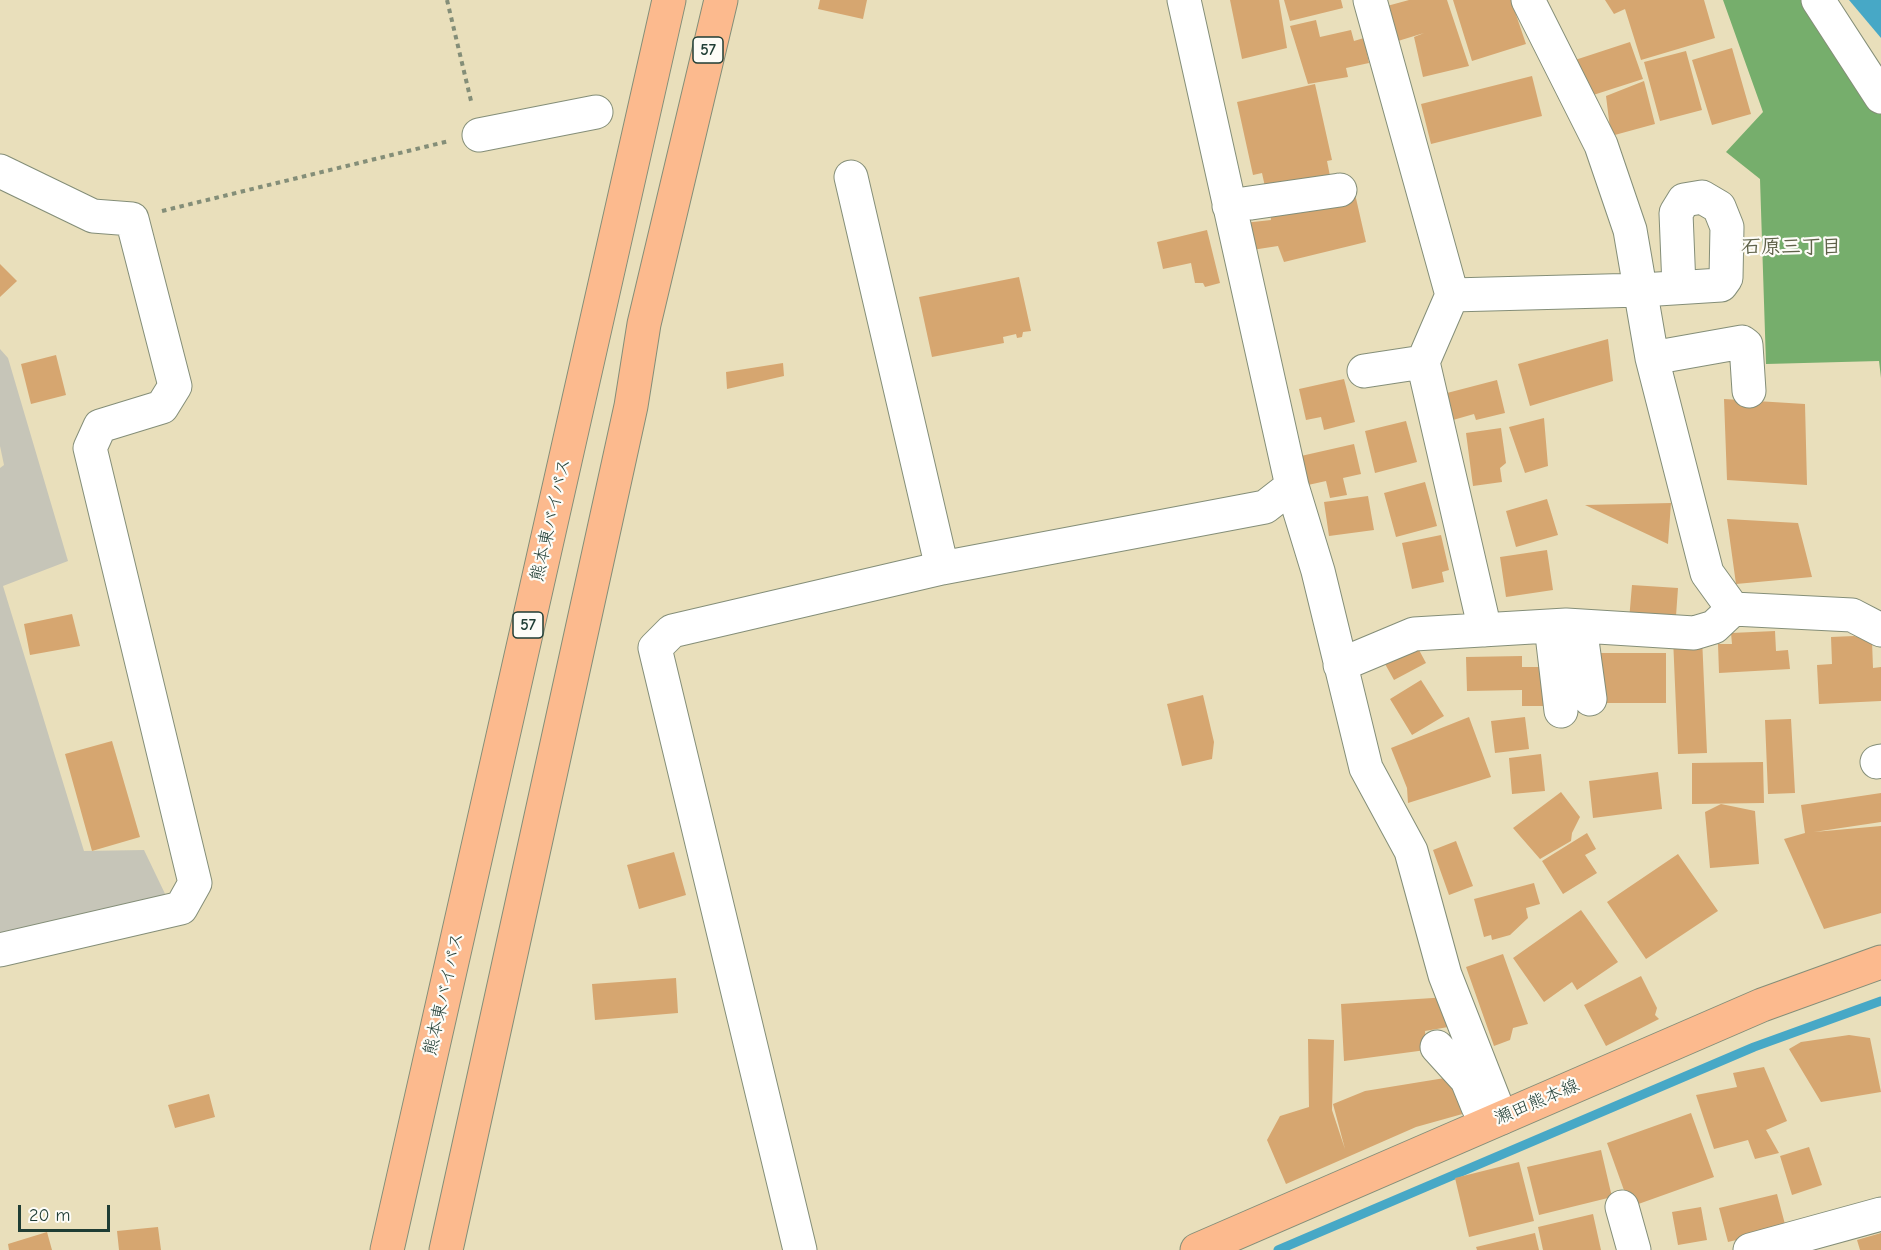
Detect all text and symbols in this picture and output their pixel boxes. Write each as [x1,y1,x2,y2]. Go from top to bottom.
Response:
road number: 57 [693,37,723,63]
district label: 石原三丁目 [1741,235,1841,259]
street label: 熊本東バイパス [526,456,576,584]
road number: 57 [513,612,543,638]
street label: 熊本東バイパス [419,930,469,1058]
street label: 瀬田熊本線 [1491,1074,1583,1130]
scale bar [21,1193,112,1231]
text: 20 m [29,1205,70,1226]

